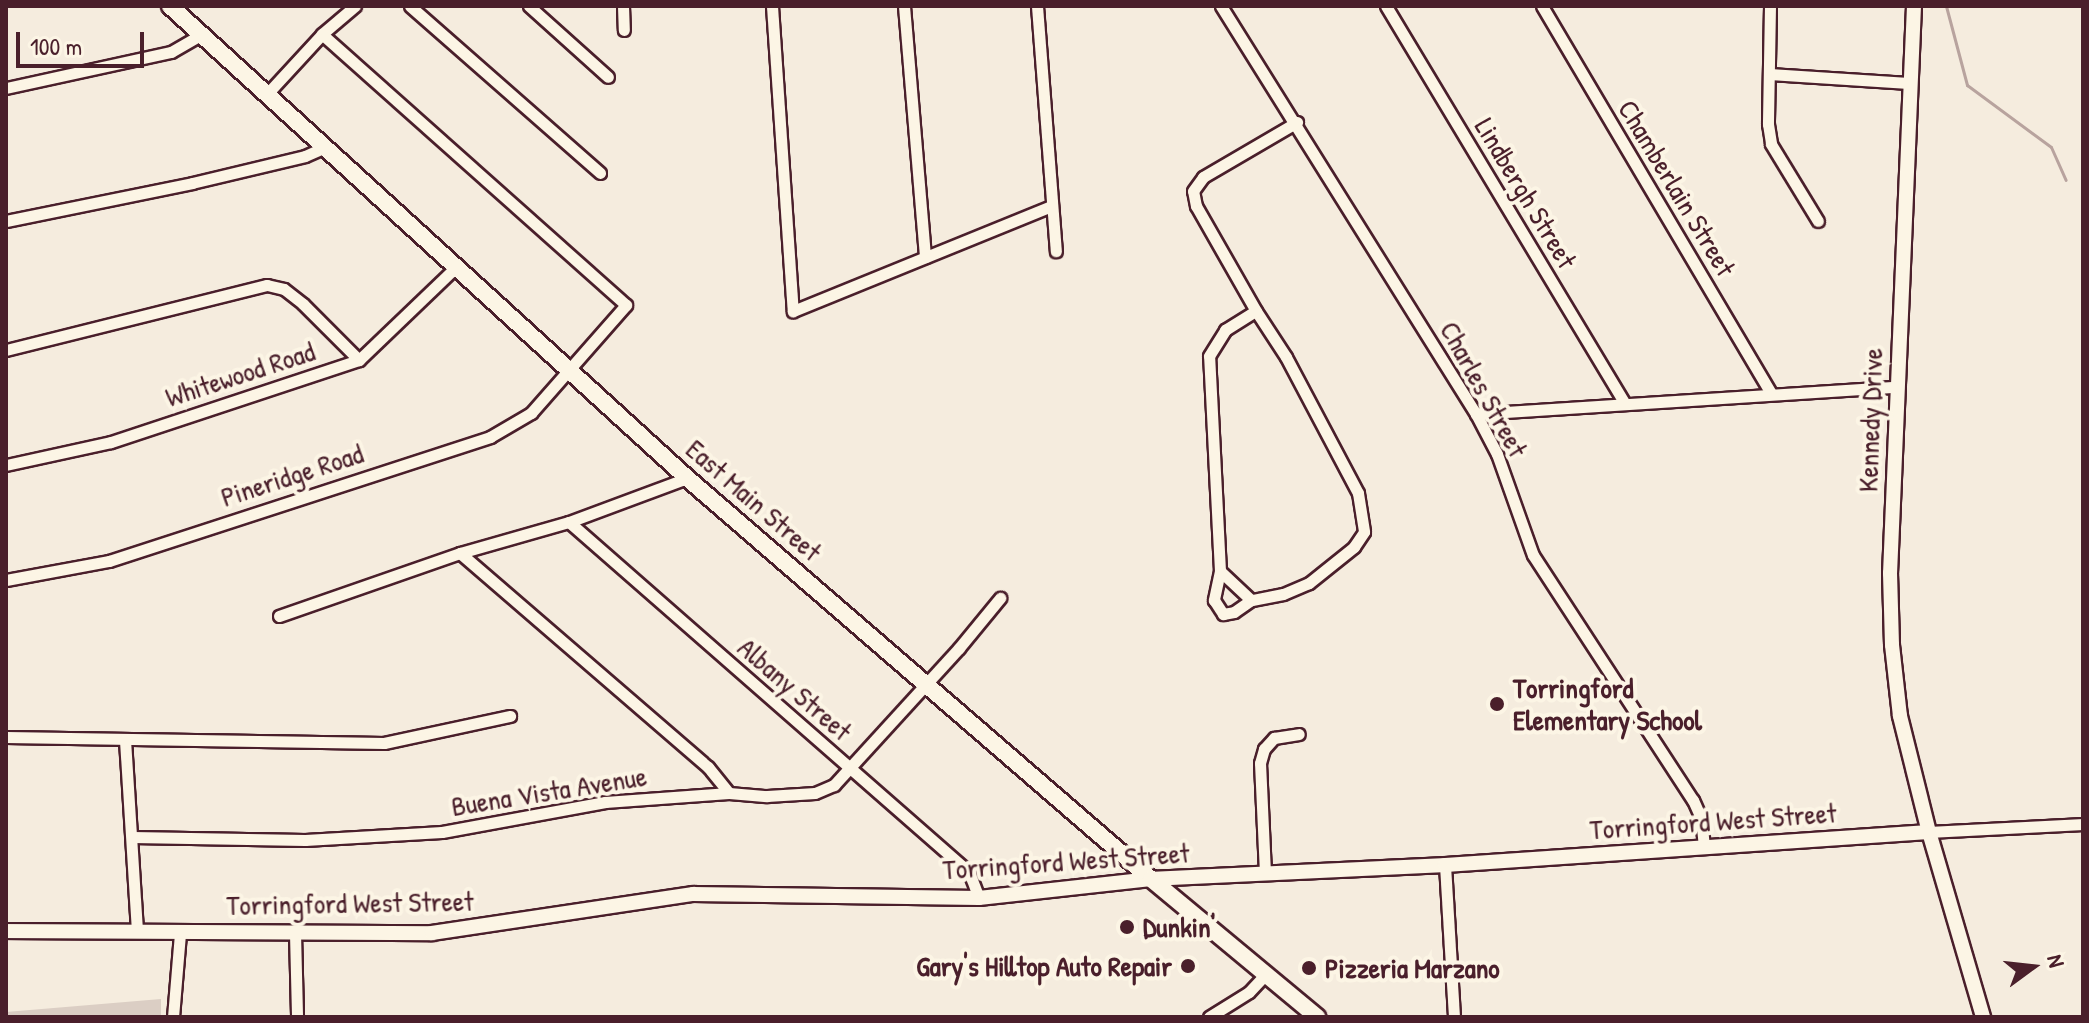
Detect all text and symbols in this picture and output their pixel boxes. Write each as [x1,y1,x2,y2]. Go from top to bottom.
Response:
scale bar [20,16,148,66]
text: 100 m [30,30,82,62]
street label: Chamberlain Street [1611,94,1743,282]
street label: Lindbergh Street [1468,112,1584,274]
street label: Charles Street [1433,315,1535,463]
street label: Whitewood Road [161,334,319,414]
street label: Kennedy Drive [1851,347,1889,493]
street label: East Main Street [679,432,829,568]
street label: Pineridge Road [217,436,367,514]
street label: Albany Street [731,630,859,748]
place label: Torringford Elementary School [1513,671,1702,737]
marker: Torringford Elementary School [1488,695,1506,713]
street label: Buena Vista Avenue [449,759,649,823]
street label: Torringford West Street [1589,796,1837,846]
street label: Torringford West Street [942,836,1190,886]
street label: Torringford West Street [226,884,474,922]
place label: Dunkin' [1143,910,1215,944]
marker: Dunkin' [1118,918,1136,936]
north arrow [1993,927,2073,1007]
place label: Gary's Hilltop Auto Repair [916,949,1172,983]
place label: Pizzeria Marzano [1325,951,1500,985]
text: N [2040,951,2072,970]
marker: Gary's Hilltop Auto Repair [1179,957,1197,975]
marker: Pizzeria Marzano [1300,959,1318,977]

